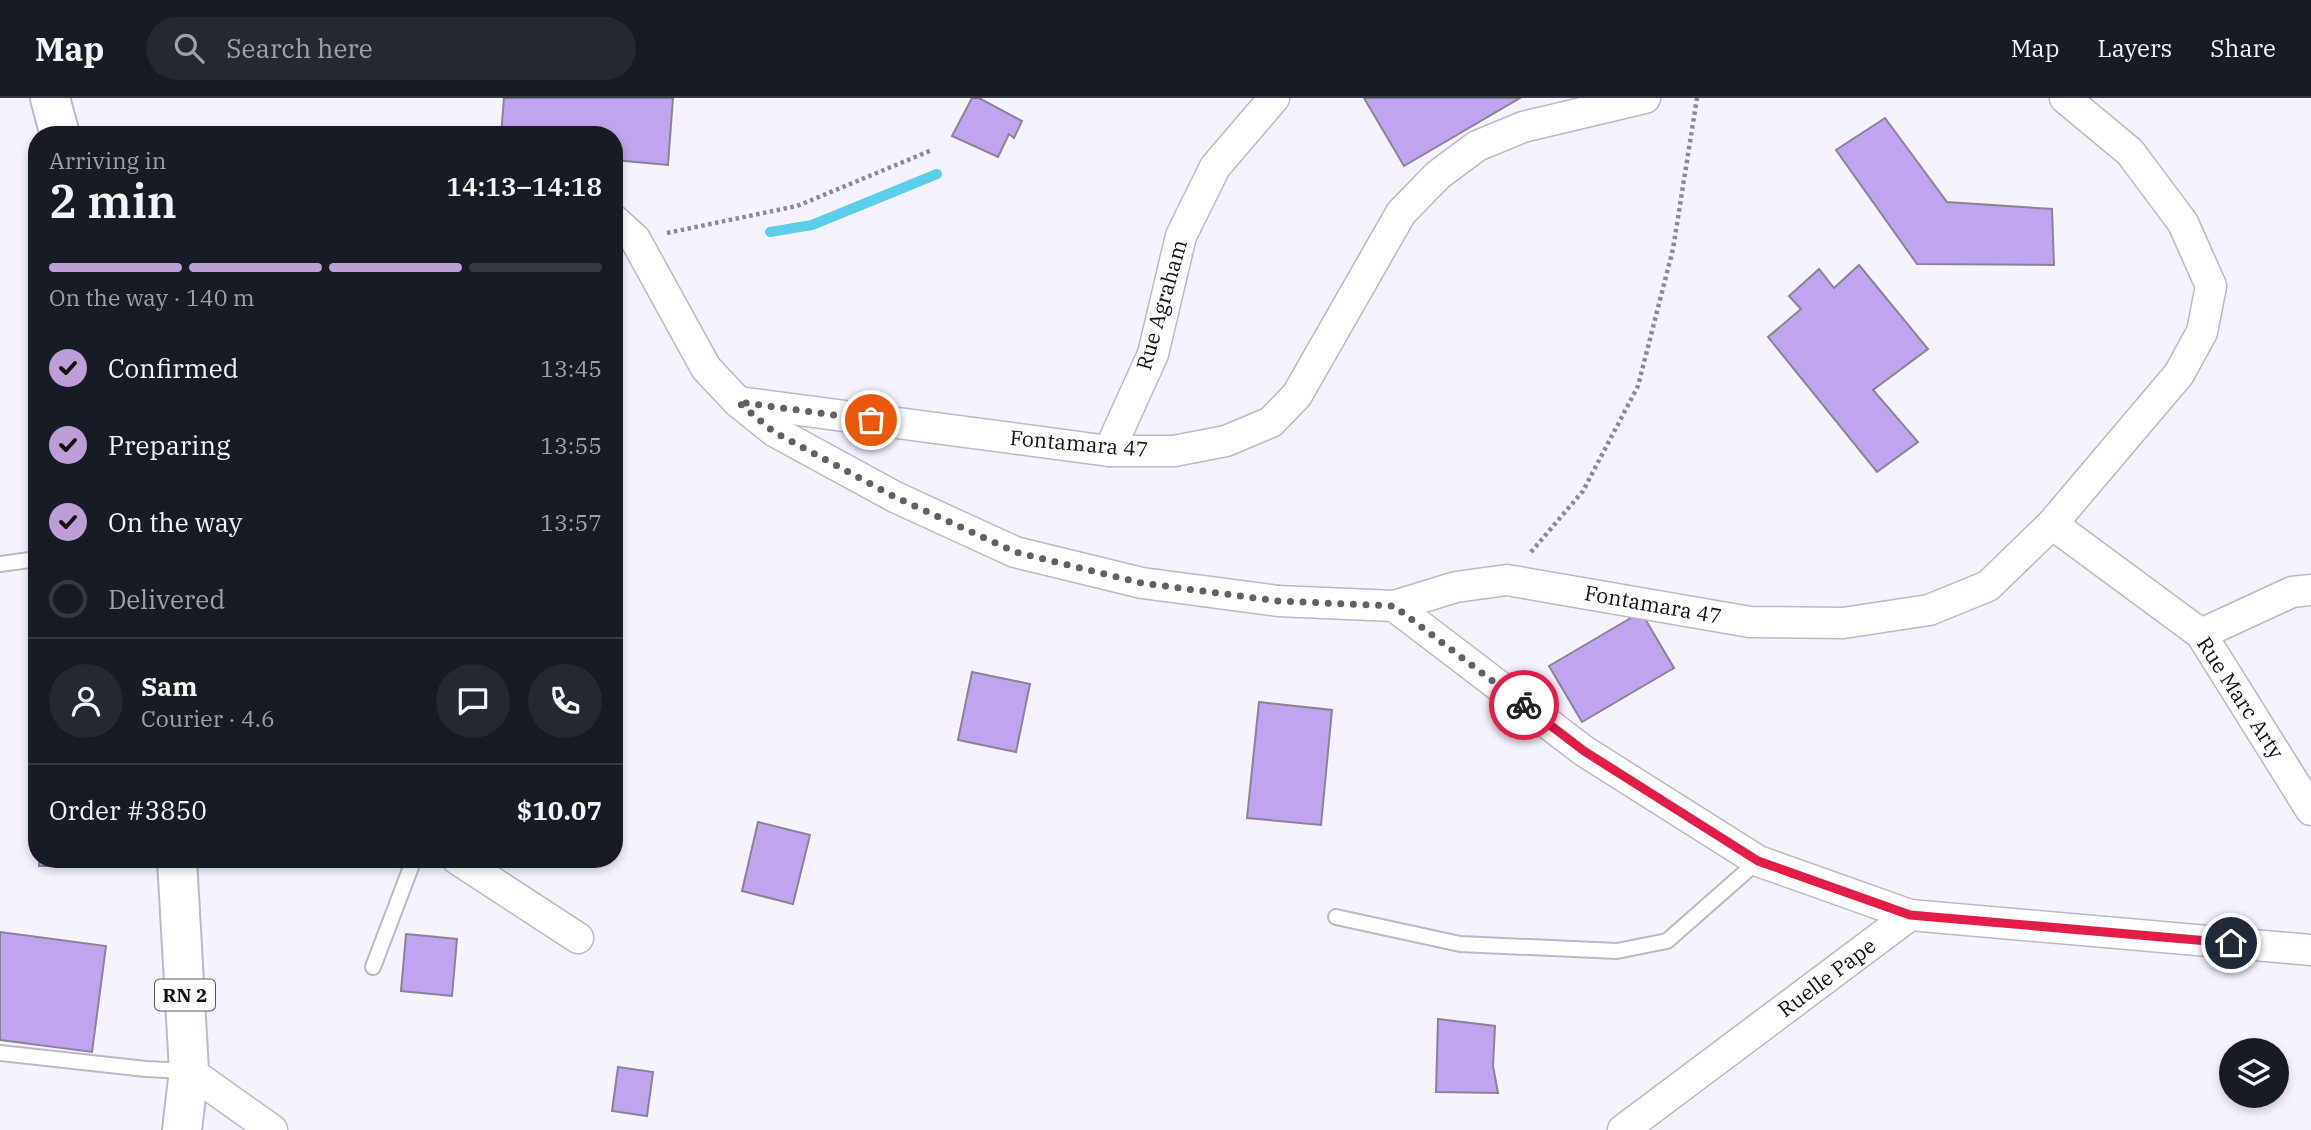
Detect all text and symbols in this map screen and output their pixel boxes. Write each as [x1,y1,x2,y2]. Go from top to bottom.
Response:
search box [146,17,636,80]
text: Map [35,27,104,70]
icon: search [170,29,208,67]
text: Search here [226,31,373,65]
text: Map [2011,32,2059,64]
text: Layers [2097,32,2172,64]
text: Share [2210,32,2276,64]
text: Arriving in [49,145,166,175]
text: 14:13–14:18 [446,169,602,203]
text: 2 min [49,171,177,231]
street label: Rue Agraham [1129,236,1193,373]
text: On the way · 140 m [49,282,255,312]
icon: check [49,349,87,387]
text: Confirmed [108,351,239,385]
text: 13:45 [540,353,602,383]
pin [841,390,901,450]
icon: bag [852,401,890,439]
street label: Fontamara 47 [1009,423,1149,463]
icon: check [49,426,87,464]
text: Preparing [108,428,230,462]
text: 13:55 [540,430,602,460]
icon: check [49,503,87,541]
text: On the way [108,505,242,539]
text: 13:57 [540,507,602,537]
street label: Fontamara 47 [1582,578,1724,630]
text: Delivered [108,582,225,616]
street label: Rue Marc Arty [2191,631,2291,765]
button: person [49,664,123,738]
button: chat [436,664,510,738]
button: phone [528,664,602,738]
text: Sam [141,669,197,703]
courier [1489,670,1559,740]
icon: bike [1505,686,1543,724]
text: Courier · 4.6 [141,703,275,733]
text: Order #3850 [49,793,207,827]
text: $10.07 [517,793,602,827]
pin [2201,913,2261,973]
icon: home [2212,924,2250,962]
street label: Ruelle Pape [1772,931,1881,1023]
road number: RN 2 [155,980,215,1010]
map controls [2219,1038,2289,1108]
button: layers [2219,1038,2289,1108]

